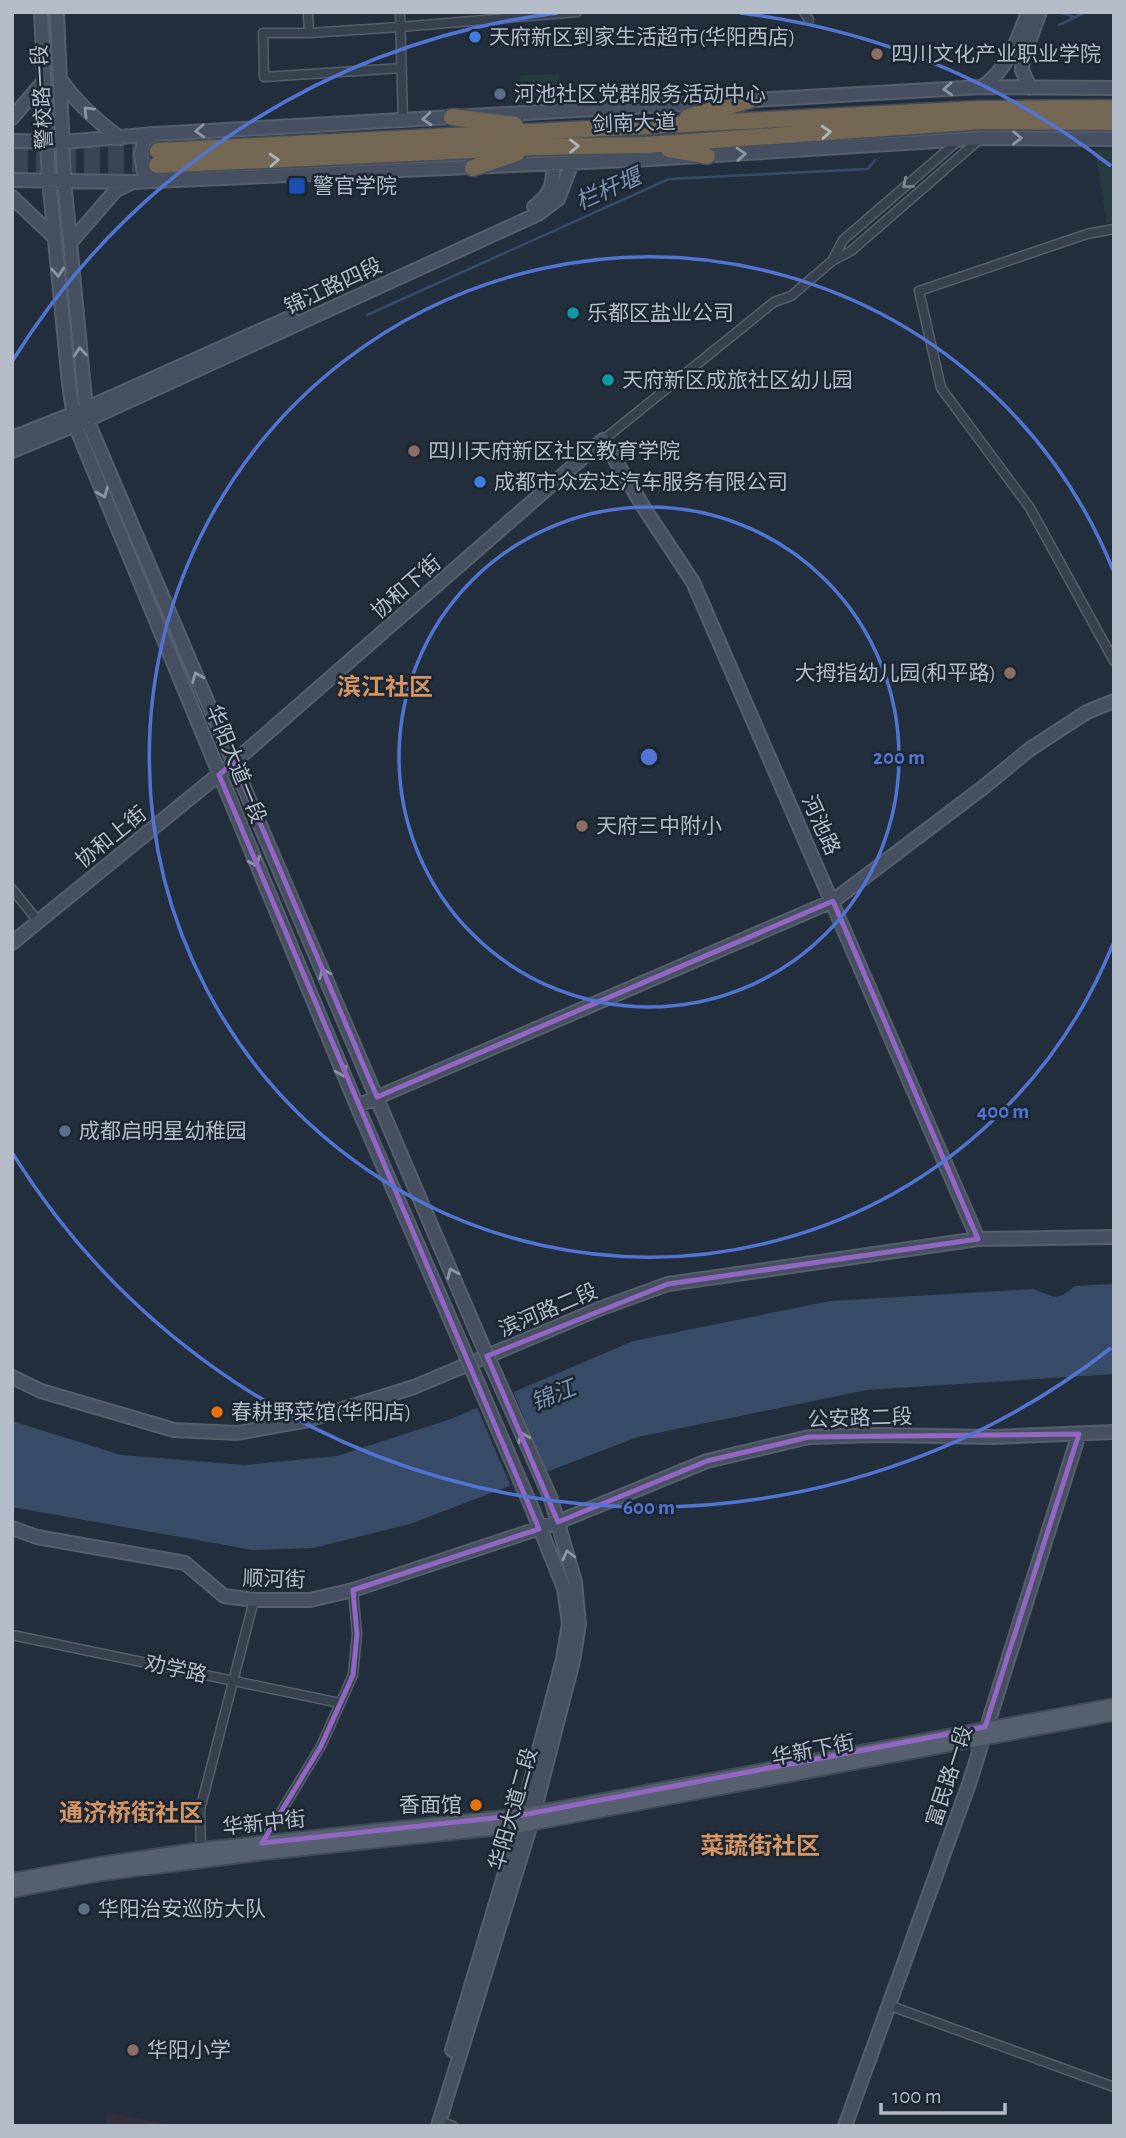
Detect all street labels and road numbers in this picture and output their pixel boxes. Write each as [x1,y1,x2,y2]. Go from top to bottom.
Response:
street label: 警校路一段 [28,44,56,150]
street label: 剑南大道 [592,111,676,135]
street label: 锦江路四段 [281,254,385,318]
street label: 协和下街 [367,551,445,623]
street label: 华阳大道一段 [202,701,270,827]
street label: 河池路 [798,792,844,858]
street label: 协和上街 [71,802,151,872]
street label: 滨河路二段 [495,1279,601,1341]
street label: 公安路二段 [807,1405,913,1431]
street label: 顺河街 [242,1567,306,1591]
street label: 劝学路 [143,1652,209,1686]
street label: 富民路一段 [922,1723,976,1829]
street label: 华新下街 [770,1731,856,1769]
street label: 华阳大道二段 [485,1745,541,1873]
street label: 华新中街 [221,1808,307,1838]

